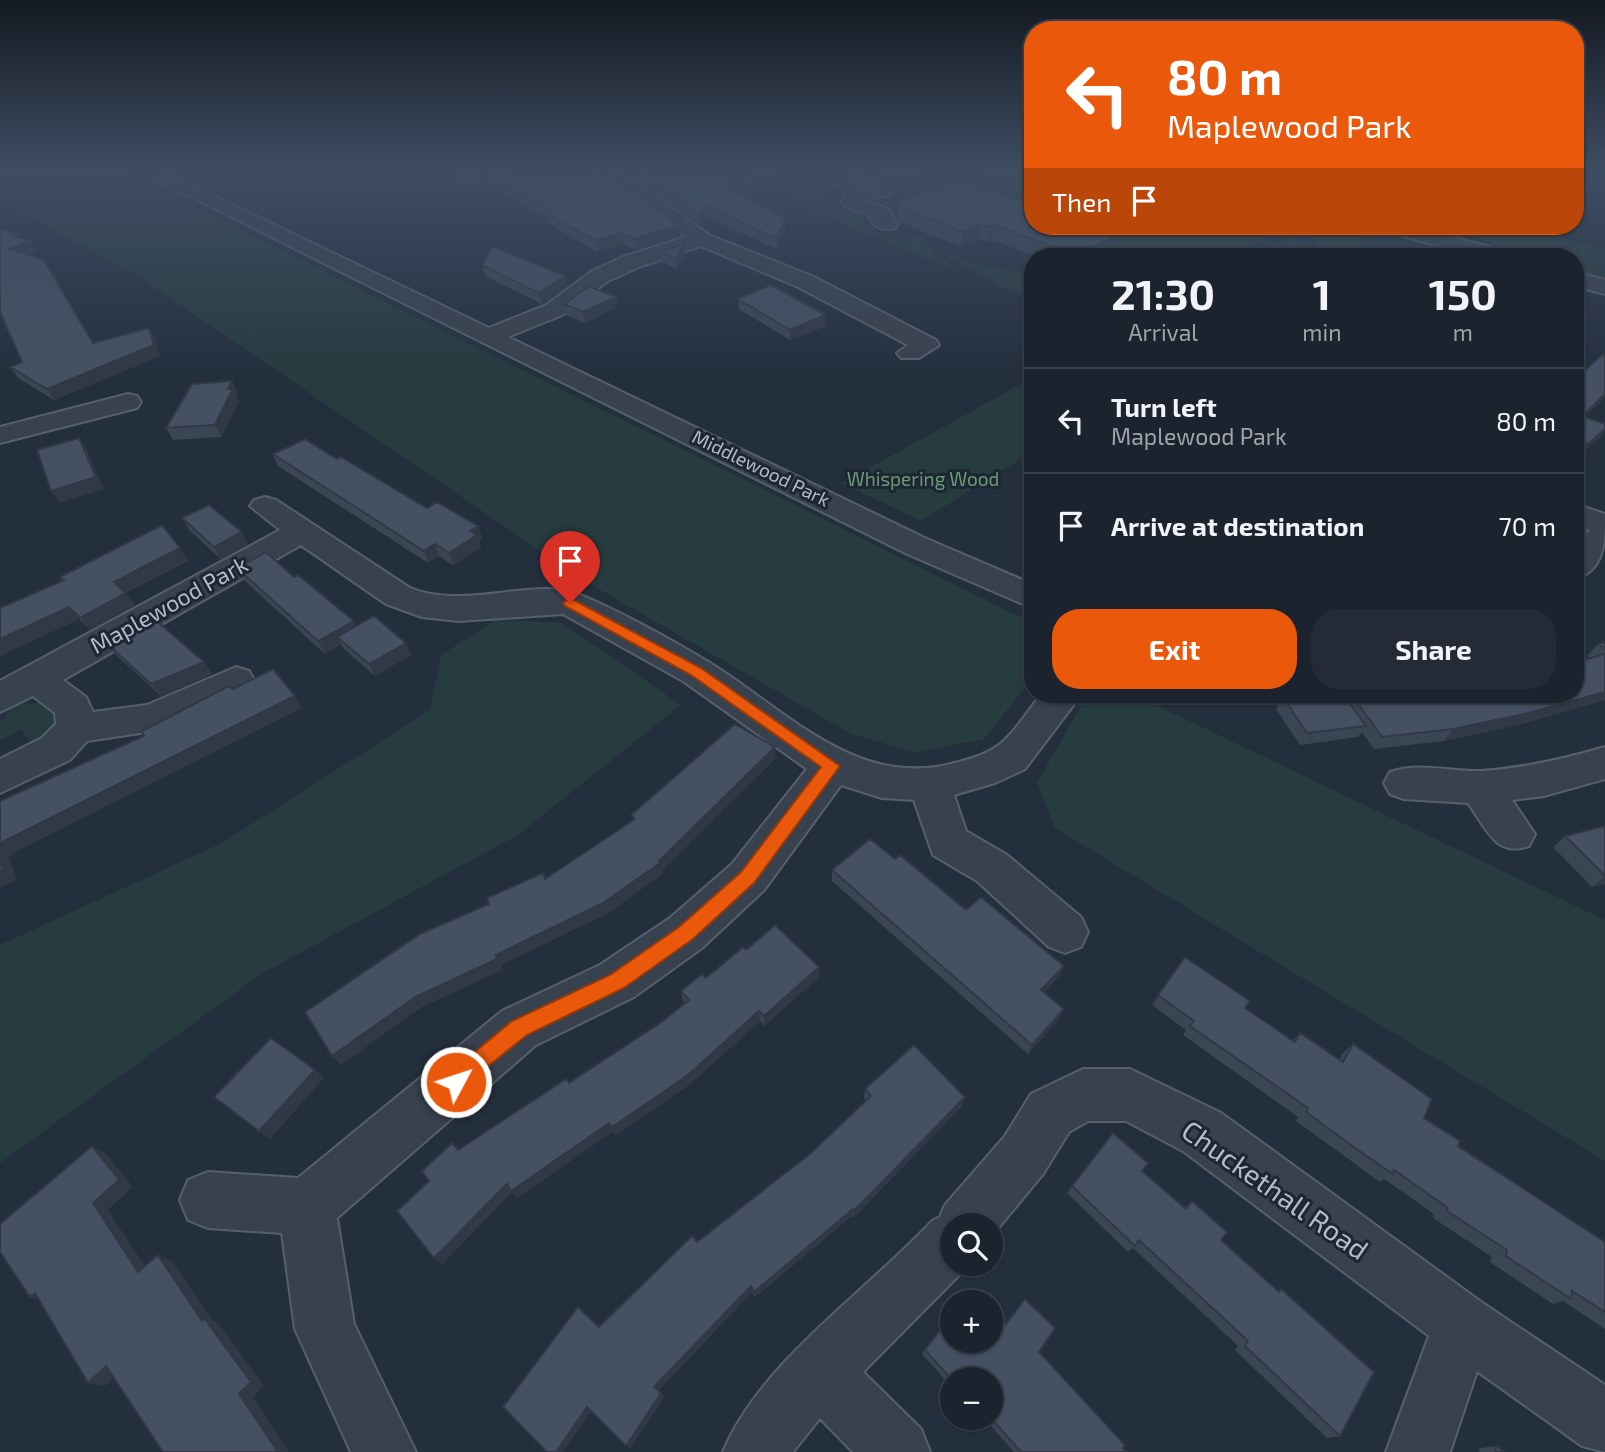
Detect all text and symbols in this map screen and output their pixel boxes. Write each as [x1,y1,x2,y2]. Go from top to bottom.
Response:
text: 80 m [1167,46,1282,105]
icon: left [1052,49,1143,140]
text: Maplewood Park [1167,106,1411,144]
icon: arrive [1125,182,1163,220]
text: Then [1052,186,1111,217]
text: 21:30 [1111,268,1215,318]
text: 1 [1313,268,1331,318]
text: 150 [1429,268,1497,318]
text: Arrival [1128,318,1198,346]
text: min [1302,318,1342,346]
text: m [1453,318,1473,346]
text: Turn left [1111,391,1217,422]
icon: left [1052,402,1090,440]
text: 80 m [1496,405,1556,436]
text: Maplewood Park [1111,422,1287,450]
street label: Middlewood Park [689,424,834,511]
park label: Whispering Wood [847,467,999,490]
icon: arrive [1052,507,1090,545]
text: Arrive at destination [1111,510,1364,541]
text: 70 m [1498,510,1556,541]
pin [540,531,600,603]
icon: arrive [551,542,589,580]
street label: Maplewood Park [85,549,252,659]
button: Exit [1052,609,1297,689]
button: Share [1311,609,1556,689]
position arrow [419,1045,493,1119]
street label: Chuckethall Road [1176,1112,1375,1266]
map controls [940,1213,1003,1430]
button: search [940,1213,1003,1276]
button: + [940,1290,1003,1353]
button: − [940,1367,1003,1430]

